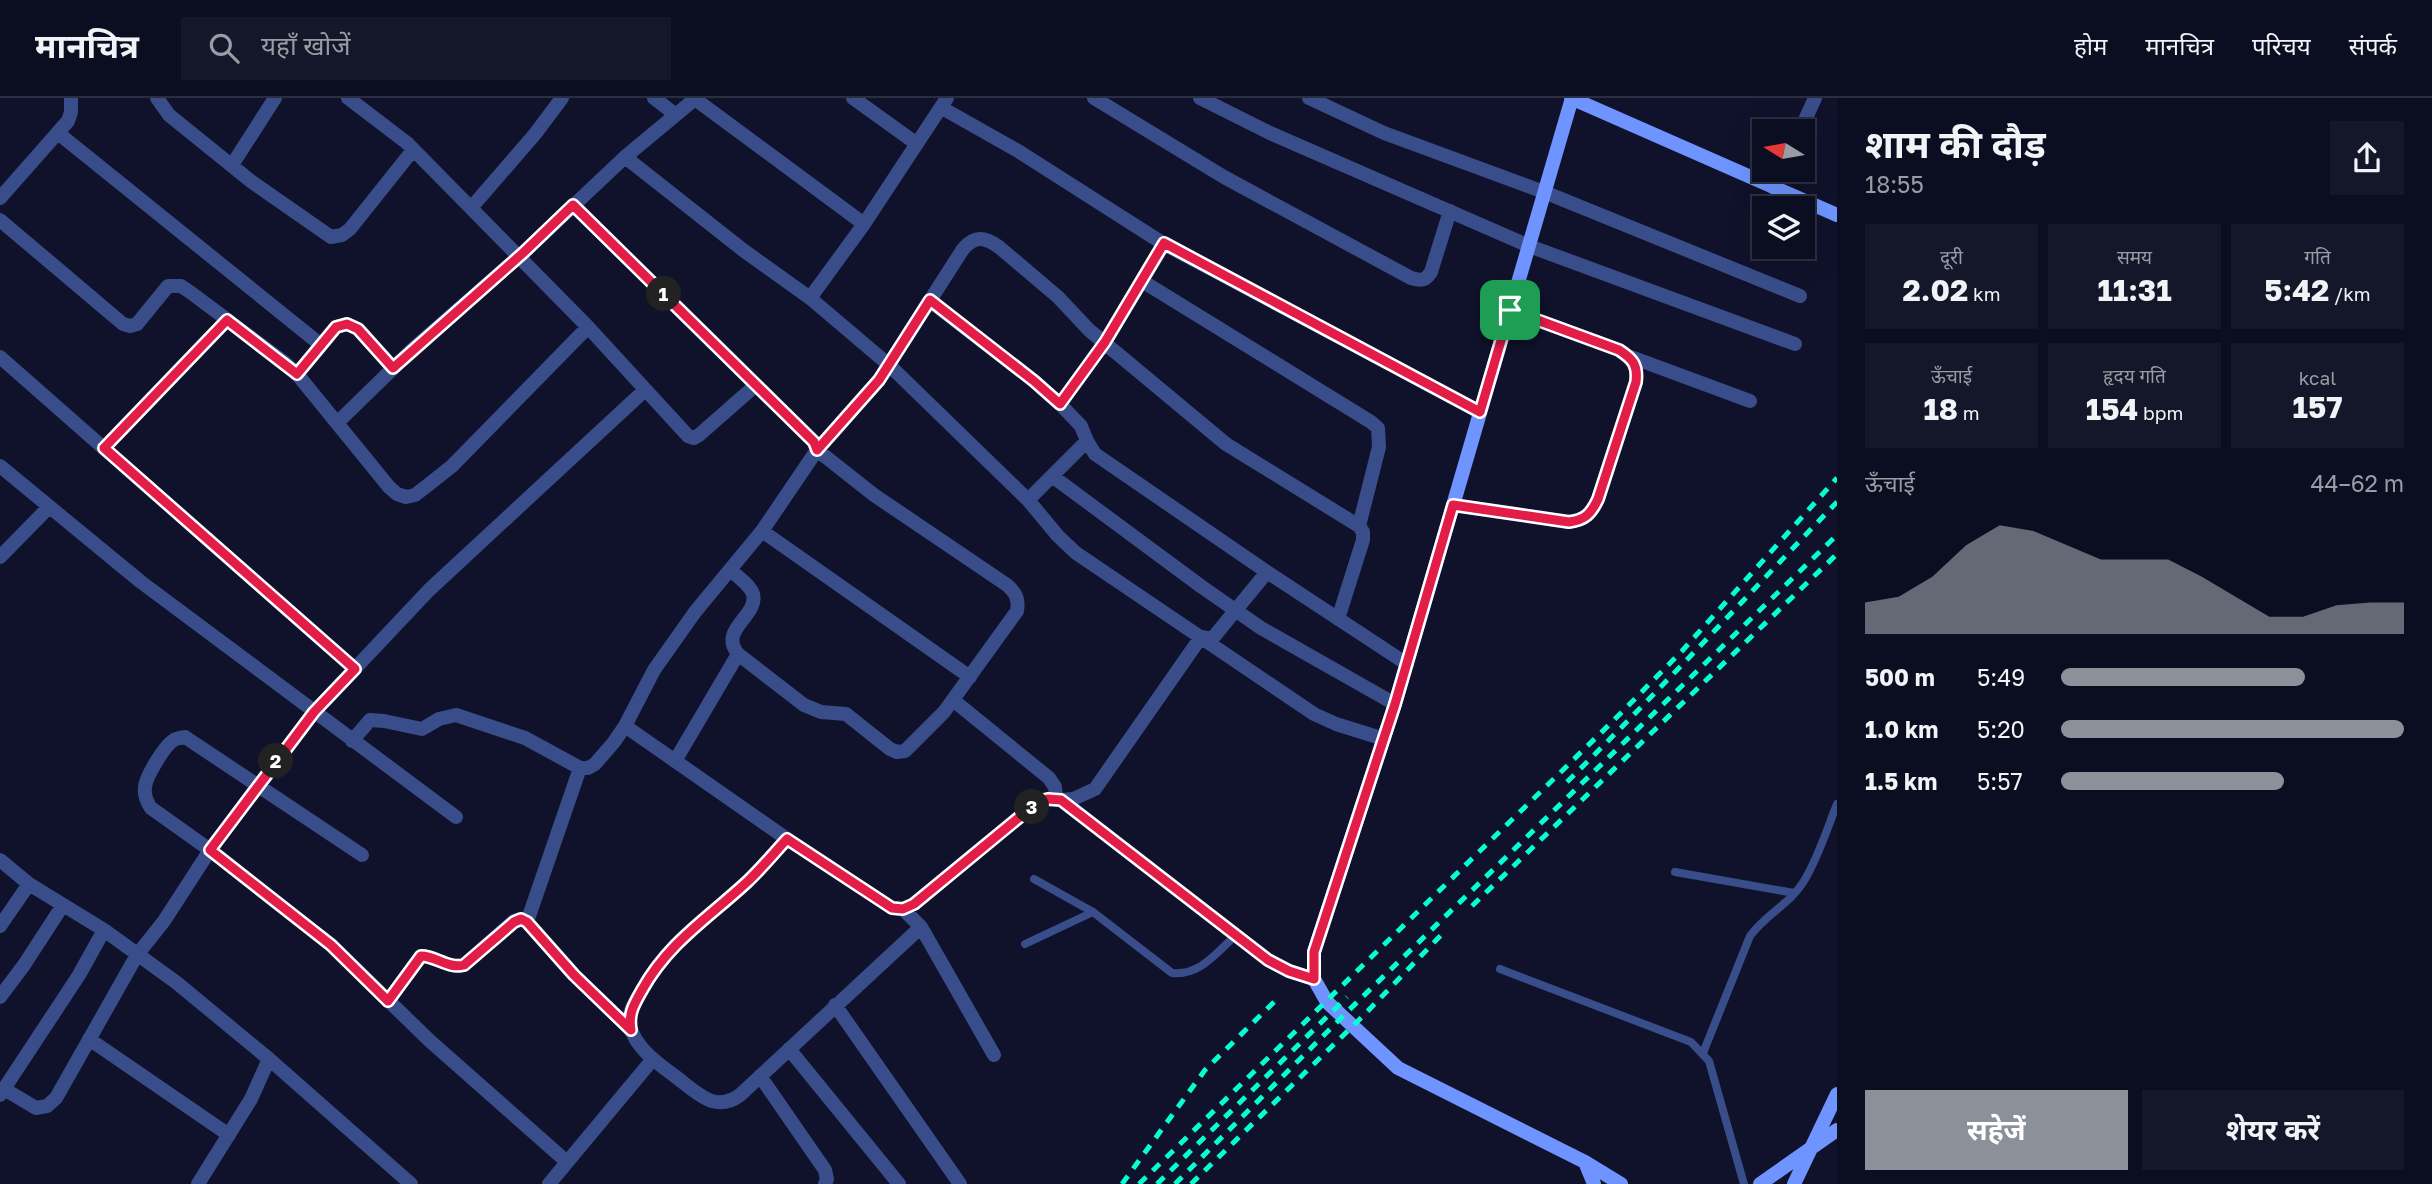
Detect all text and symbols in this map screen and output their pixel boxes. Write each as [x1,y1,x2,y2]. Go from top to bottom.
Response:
search box [181,17,671,80]
text: मानचित्र [35,26,139,65]
icon: search [205,29,243,67]
text: यहाँ खोजें [261,30,350,61]
text: होम [2074,31,2107,60]
text: मानचित्र [2145,31,2214,60]
text: परिचय [2252,31,2311,60]
text: संपर्क [2349,31,2397,60]
north arrow [1752,119,1815,182]
map controls [1752,119,1815,259]
text: शाम की दौड़ [1865,121,2046,166]
button: share [2330,121,2404,195]
text: 18:55 [1865,170,1924,198]
button: layers [1752,196,1815,259]
text: दूरी [1940,245,1963,268]
text: समय [2117,245,2152,268]
text: गति [2304,245,2331,268]
text: 2.02 [1902,272,1968,308]
text: 11:31 [2097,272,2172,308]
text: 5:42 [2264,272,2329,308]
pin: 1 [646,276,682,312]
pin [1480,280,1540,340]
text: 1 [659,282,668,305]
text: km [1968,282,2001,305]
text: /km [2329,282,2371,305]
icon: arrive [1491,291,1529,329]
text: ऊँचाई [1931,364,1972,387]
text: हृदय गति [2103,364,2166,387]
text: kcal [2299,366,2336,389]
text: 157 [2292,389,2343,425]
text: 18 [1923,391,1958,427]
text: 154 [2086,391,2138,427]
text: m [1958,401,1980,424]
text: bpm [2138,401,2183,424]
text: ऊँचाई [1865,469,1915,497]
text: 44–62 m [2310,469,2404,497]
text: 500 m [1865,663,1935,691]
text: 5:49 [1977,663,2025,691]
text: 1.0 km [1865,715,1938,743]
text: 5:20 [1977,715,2025,743]
pin: 2 [258,744,294,778]
text: 2 [270,749,281,772]
text: 1.5 km [1865,767,1937,795]
text: 5:57 [1977,767,2023,795]
pin: 3 [1014,790,1050,824]
text: 3 [1026,795,1037,818]
button: सहेजें [1865,1090,2128,1170]
button: शेयर करें [2142,1090,2404,1170]

